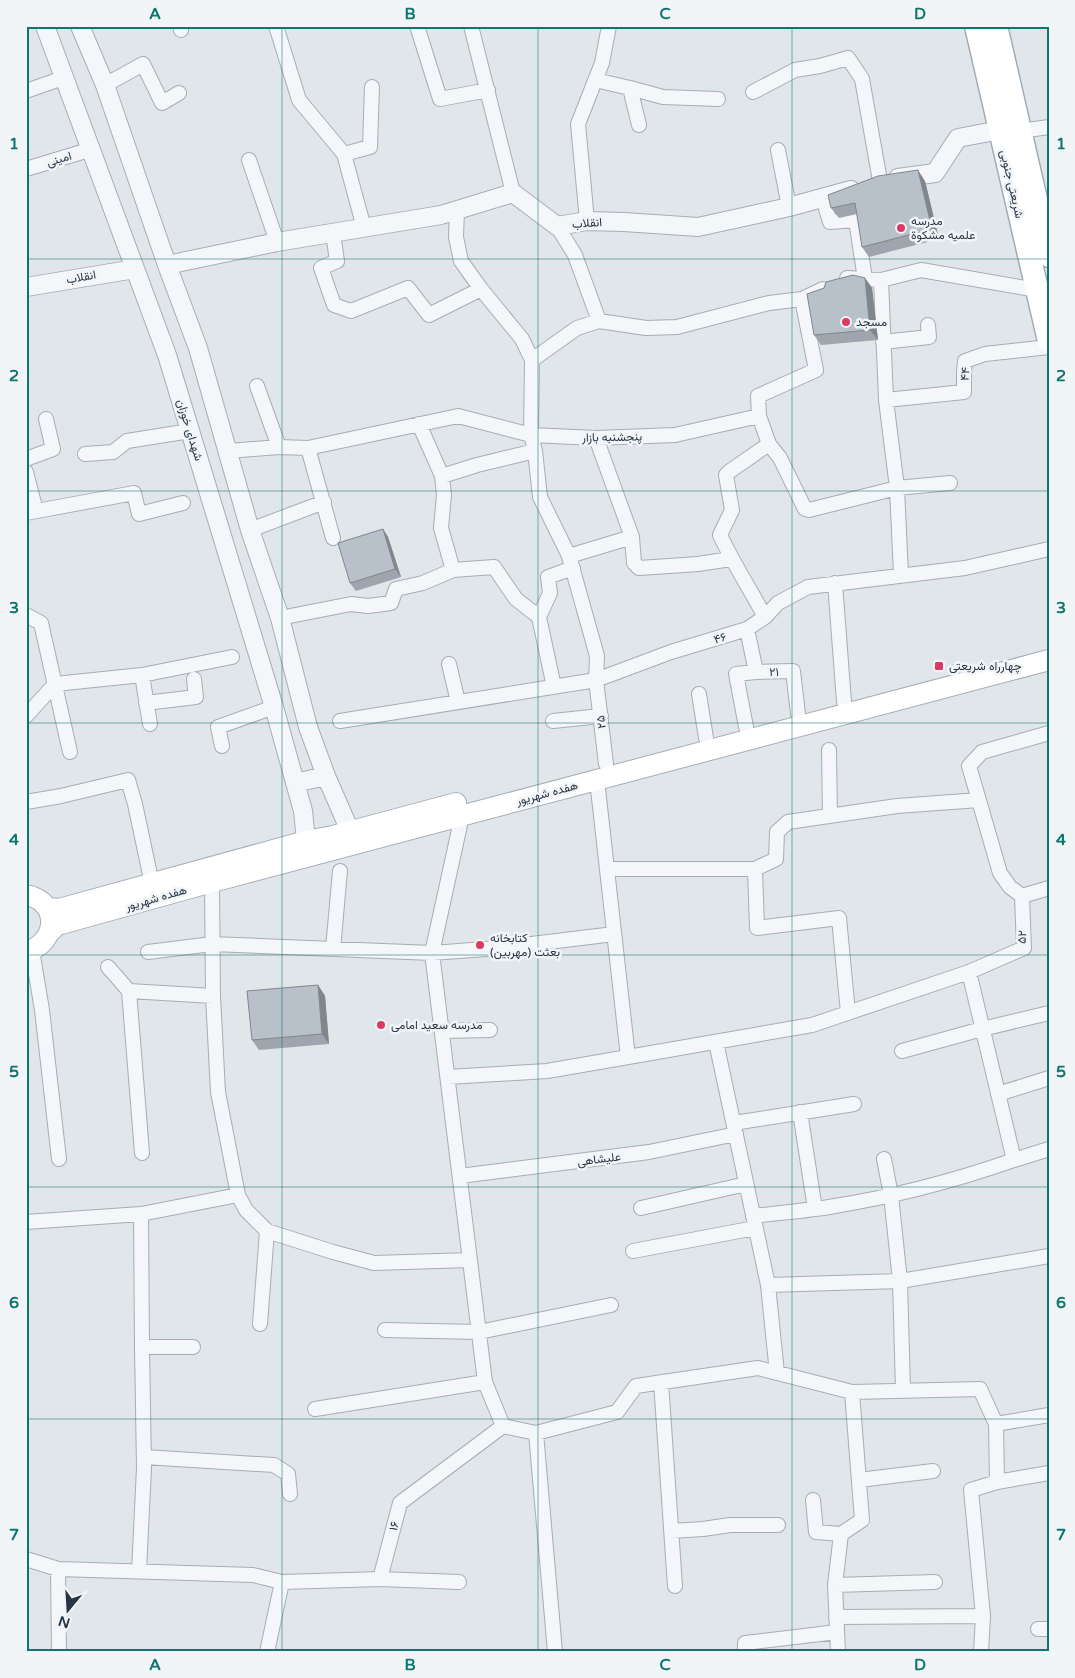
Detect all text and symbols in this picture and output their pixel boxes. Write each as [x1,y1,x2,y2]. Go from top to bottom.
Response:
text: A [149,4,161,24]
text: B [404,4,416,24]
text: C [659,4,671,24]
text: D [914,4,926,24]
text: 1 [9,134,19,154]
text: 1 [1056,134,1066,154]
street label: شریعتی جنوبی [996,148,1027,220]
street label: امینی [45,149,73,170]
place label: مدرسه علمیه مشکوة [911,214,975,243]
street label: انقلاب [572,215,602,231]
marker: مدرسه علمیه مشکوة [895,222,907,234]
street label: انقلاب [65,268,97,286]
place label: مسجد [856,315,887,329]
marker: مسجد [840,316,852,328]
text: 2 [9,366,19,386]
street label: ۴۴ [957,366,973,381]
text: 2 [1056,366,1066,386]
street label: شهدای خوزان [173,397,206,463]
street label: پنجشنبه بازار [581,429,643,446]
text: 3 [9,598,19,618]
text: 3 [1056,598,1066,618]
street label: ۴۶ [712,629,728,647]
place label: چهارراه شریعتی [949,659,1022,674]
marker: چهارراه شریعتی [933,660,945,672]
street label: ۲۱ [769,665,779,679]
street label: ۲۵ [593,715,609,729]
street label: هفده شهریور [514,778,580,809]
text: 4 [9,830,19,850]
text: 4 [1056,830,1066,850]
street label: هفده شهریور [123,883,189,915]
street label: ۵۲ [1014,930,1030,944]
place label: کتابخانه بعثت (مهربین) [490,931,560,960]
marker: کتابخانه بعثت (مهربین) [474,939,486,951]
place label: مدرسه سعید امامی [391,1018,483,1033]
marker: مدرسه سعید امامی [375,1019,387,1031]
text: 5 [9,1062,19,1082]
text: 5 [1056,1062,1066,1082]
street label: علیشاهی [576,1149,622,1170]
text: 6 [9,1293,19,1313]
text: 6 [1056,1293,1066,1313]
street label: ۱۶ [386,1520,402,1532]
text: 7 [9,1525,19,1545]
text: 7 [1056,1525,1066,1545]
north arrow [42,1586,92,1636]
text: N [56,1612,72,1632]
text: A [149,1655,161,1675]
text: B [404,1655,416,1675]
text: C [659,1655,671,1675]
text: D [914,1655,926,1675]

